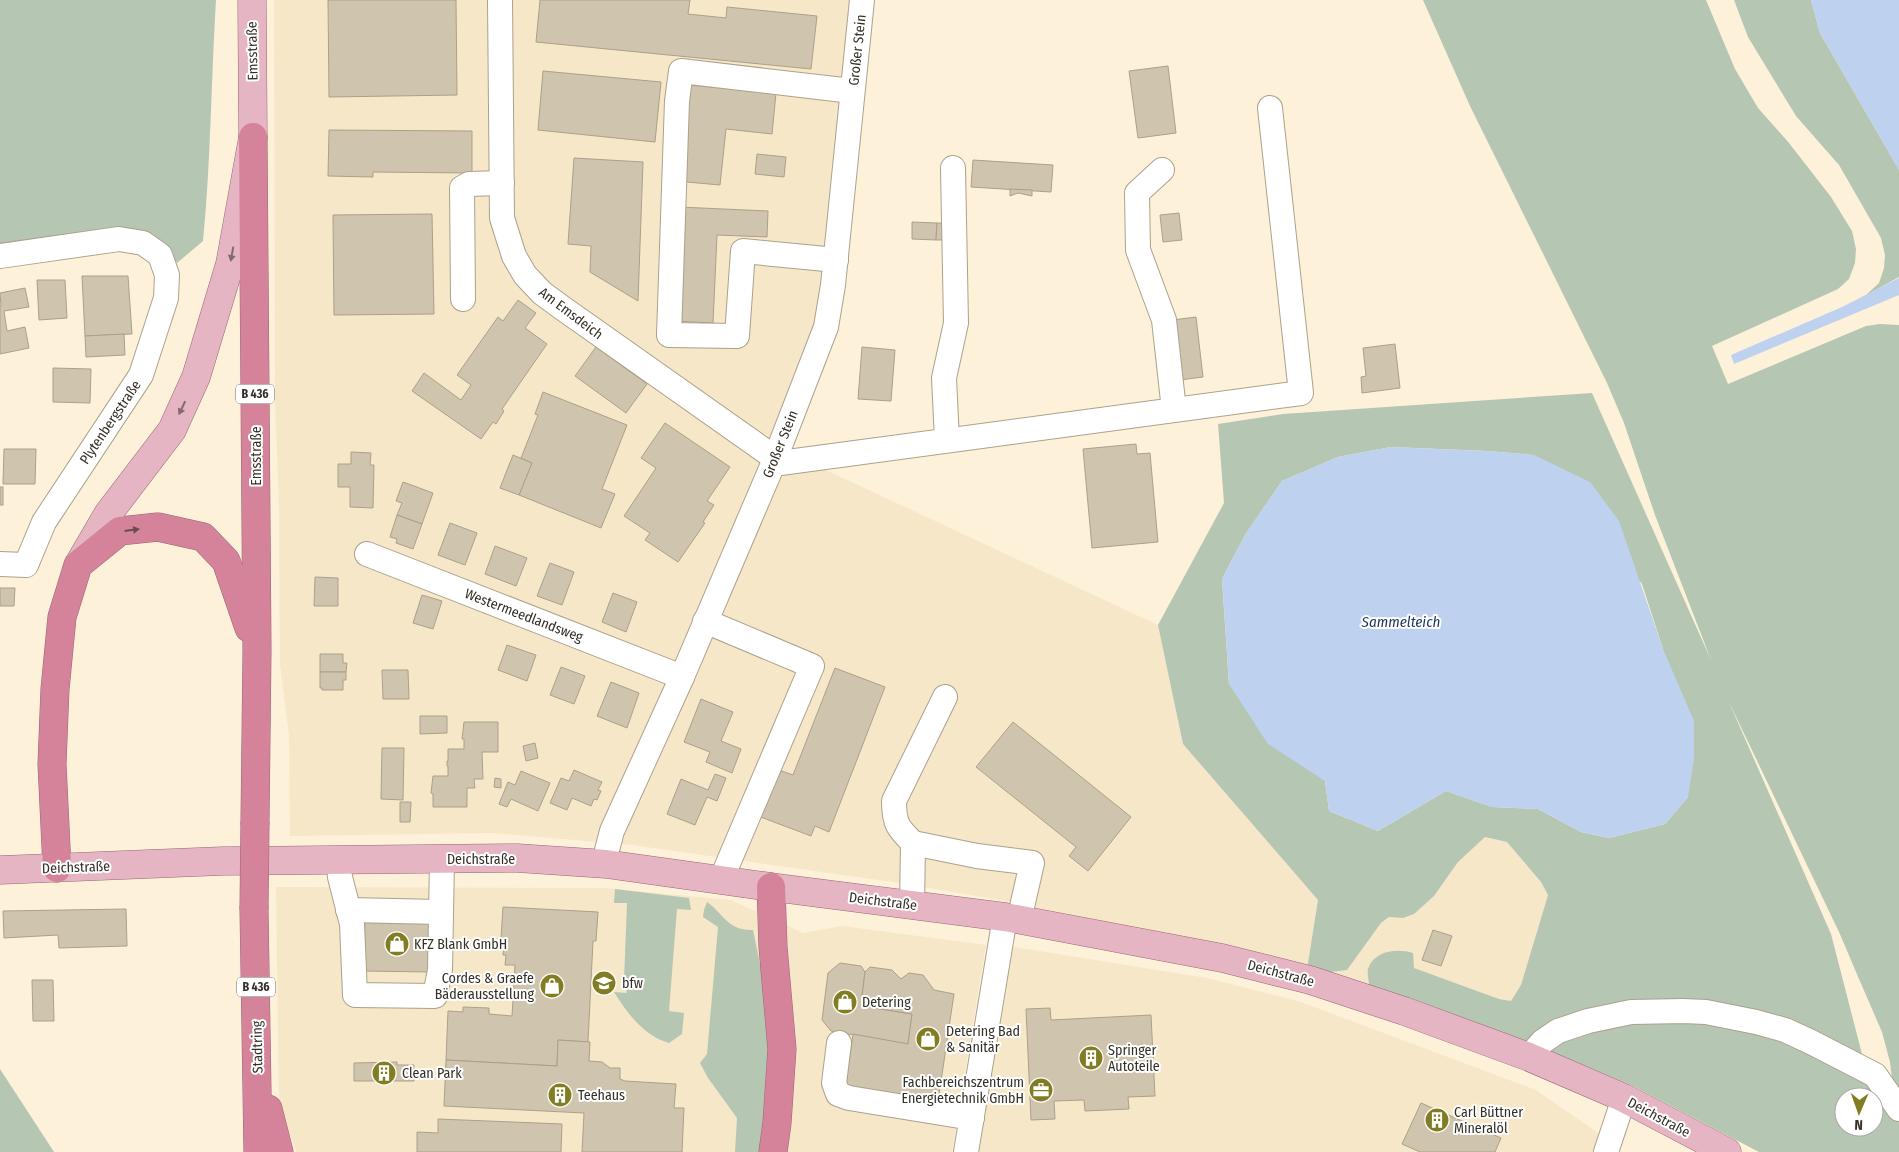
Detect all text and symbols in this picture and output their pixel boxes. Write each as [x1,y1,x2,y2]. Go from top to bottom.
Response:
street label: Großer Stein [845,14,870,87]
street label: Emsstraße [243,21,262,81]
one-way arrow [227,246,235,262]
street label: Am Emsdeich [535,284,606,343]
street label: Plytenbergstraße [76,377,145,467]
road number: B 436 [236,384,274,404]
one-way arrow [178,401,186,415]
street label: Großer Stein [759,408,802,481]
street label: Emsstraße [248,426,265,486]
one-way arrow [125,526,141,534]
street label: Westermeedlandsweg [462,585,586,646]
water label: Sammelteich [1361,613,1440,631]
street label: Deichstraße [447,851,515,868]
street label: Deichstraße [42,858,110,877]
street label: Deichstraße [848,889,918,914]
shop icon: KFZ Blank GmbH [384,931,410,957]
place label: KFZ Blank GmbH [414,936,507,953]
street label: Deichstraße [1246,956,1316,991]
place label: Cordes & Graefe Bäderausstellung [435,970,534,1003]
school or university icon: bfw [591,970,617,996]
shop icon: Cordes & Graefe Bäderausstellung [539,973,565,999]
place label: bfw [622,975,643,992]
road number: B 436 [237,978,275,996]
shop icon: Detering [832,989,858,1015]
place label: Detering [862,994,911,1011]
street label: Stadtring [249,1020,266,1074]
place label: Detering Bad & Sanitär [946,1023,1020,1056]
shop icon: Detering Bad & Sanitär [915,1026,941,1052]
place label: Springer Autoteile [1108,1042,1160,1075]
building icon: Springer Autoteile [1078,1045,1104,1071]
building icon: Clean Park [371,1060,397,1086]
place label: Clean Park [402,1065,462,1082]
place label: Fachbereichszentrum Energietechnik GmbH [901,1074,1024,1107]
office icon: Fachbereichszentrum Energietechnik GmbH [1028,1077,1054,1103]
building icon: Teehaus [547,1082,573,1108]
place label: Teehaus [578,1087,625,1104]
north arrow [1834,1087,1884,1137]
street label: Deichstraße [1625,1094,1693,1141]
place label: Carl Büttner Mineralöl [1454,1104,1523,1137]
building icon: Carl Büttner Mineralöl [1424,1107,1450,1133]
text: N [1854,1116,1863,1133]

